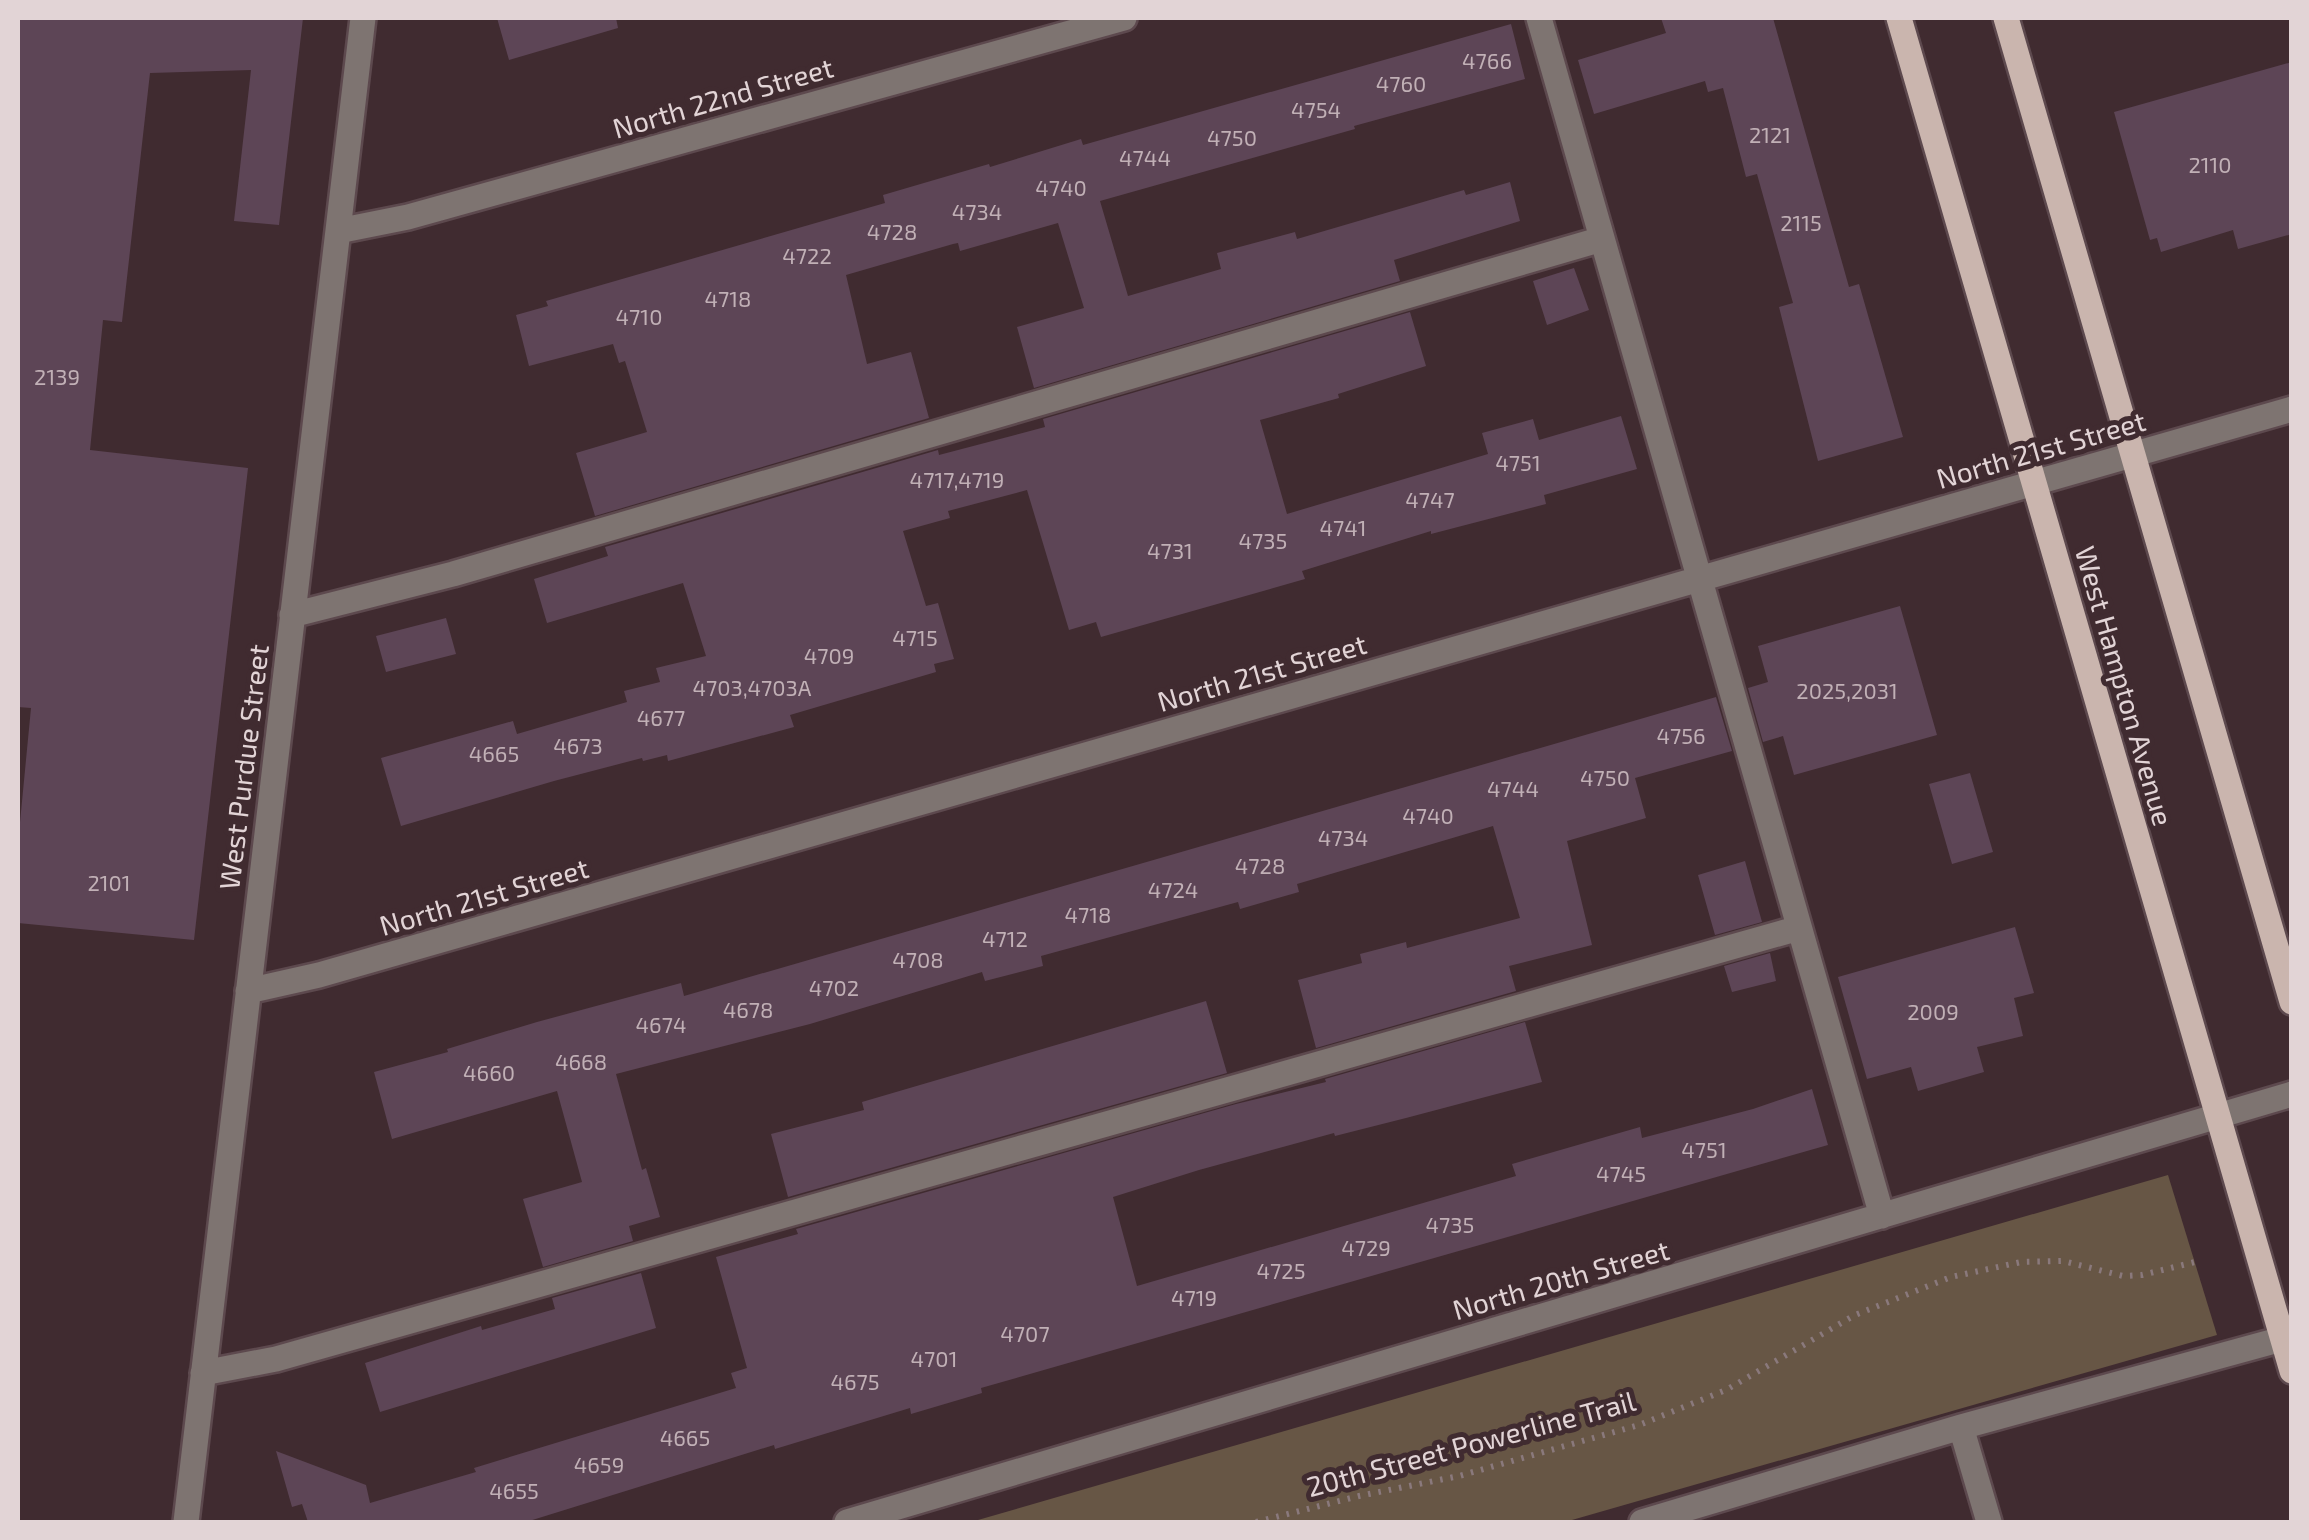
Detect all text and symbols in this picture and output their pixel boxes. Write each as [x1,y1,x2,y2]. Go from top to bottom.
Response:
house number: 4766 [1462,47,1512,73]
street label: North 22nd Street [608,49,837,145]
house number: 4760 [1376,70,1426,96]
house number: 4754 [1291,96,1341,122]
house number: 2121 [1749,121,1791,147]
house number: 4750 [1207,124,1257,150]
house number: 4744 [1119,144,1171,170]
house number: 2110 [2188,151,2232,177]
house number: 4740 [1035,174,1087,200]
house number: 4734 [952,198,1002,224]
house number: 2115 [1780,209,1822,235]
house number: 4728 [867,218,917,244]
house number: 4722 [782,242,832,268]
house number: 4718 [705,285,751,311]
house number: 4710 [616,303,662,329]
house number: 2139 [34,363,80,389]
street label: North 21st Street [1932,403,2149,495]
house number: 4751 [1495,449,1541,475]
house number: 4717,4719 [910,466,1004,492]
house number: 4747 [1405,486,1455,512]
house number: 4741 [1319,514,1367,540]
house number: 4735 [1239,527,1287,553]
house number: 4731 [1147,537,1193,563]
street label: West Hampton Avenue [2069,542,2181,829]
house number: 4715 [892,624,938,650]
street label: North 21st Street [1153,626,1370,718]
street label: West Purdue Street [211,642,275,891]
house number: 4709 [804,642,854,668]
house number: 4703,4703A [692,674,812,700]
house number: 2025,2031 [1796,677,1898,703]
house number: 4677 [637,704,685,730]
house number: 4756 [1656,722,1706,748]
house number: 4673 [553,732,603,758]
house number: 4665 [469,740,519,766]
house number: 4750 [1580,764,1630,790]
house number: 4744 [1487,775,1539,801]
house number: 4740 [1402,802,1454,828]
house number: 4734 [1318,824,1368,850]
street label: North 21st Street [375,850,592,942]
house number: 4728 [1235,852,1285,878]
house number: 2101 [87,869,131,895]
house number: 4724 [1148,876,1198,902]
house number: 4718 [1065,901,1111,927]
house number: 4712 [982,925,1028,951]
house number: 4708 [892,946,944,972]
house number: 4702 [809,974,859,1000]
house number: 4678 [723,996,773,1022]
house number: 2009 [1907,998,1959,1024]
house number: 4674 [636,1011,686,1037]
house number: 4668 [555,1048,607,1074]
house number: 4660 [463,1059,515,1085]
house number: 4751 [1681,1136,1727,1162]
house number: 4745 [1596,1160,1646,1186]
house number: 4735 [1426,1211,1474,1237]
street label: North 20th Street [1449,1232,1673,1326]
house number: 4729 [1341,1234,1391,1260]
house number: 4725 [1257,1257,1305,1283]
house number: 4719 [1171,1284,1217,1310]
house number: 4707 [1000,1320,1050,1346]
house number: 4701 [911,1345,957,1371]
house number: 4675 [830,1368,880,1394]
street label: 20th Street Powerline Trail [1303,1383,1640,1503]
house number: 4665 [660,1424,710,1450]
house number: 4659 [574,1451,624,1477]
house number: 4655 [489,1477,539,1503]

